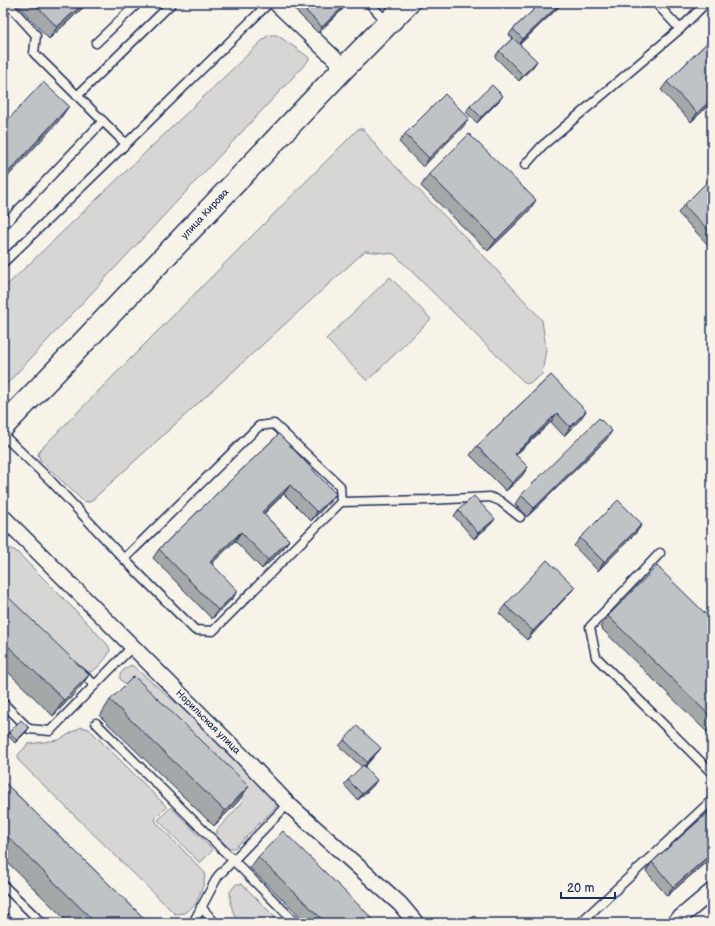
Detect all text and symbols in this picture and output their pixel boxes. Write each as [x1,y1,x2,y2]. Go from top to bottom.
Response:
street label: улица Кирова [179,186,231,242]
street label: Норильская улица [173,687,243,757]
scale bar [561,874,615,900]
text: 20 m [567,881,594,896]

